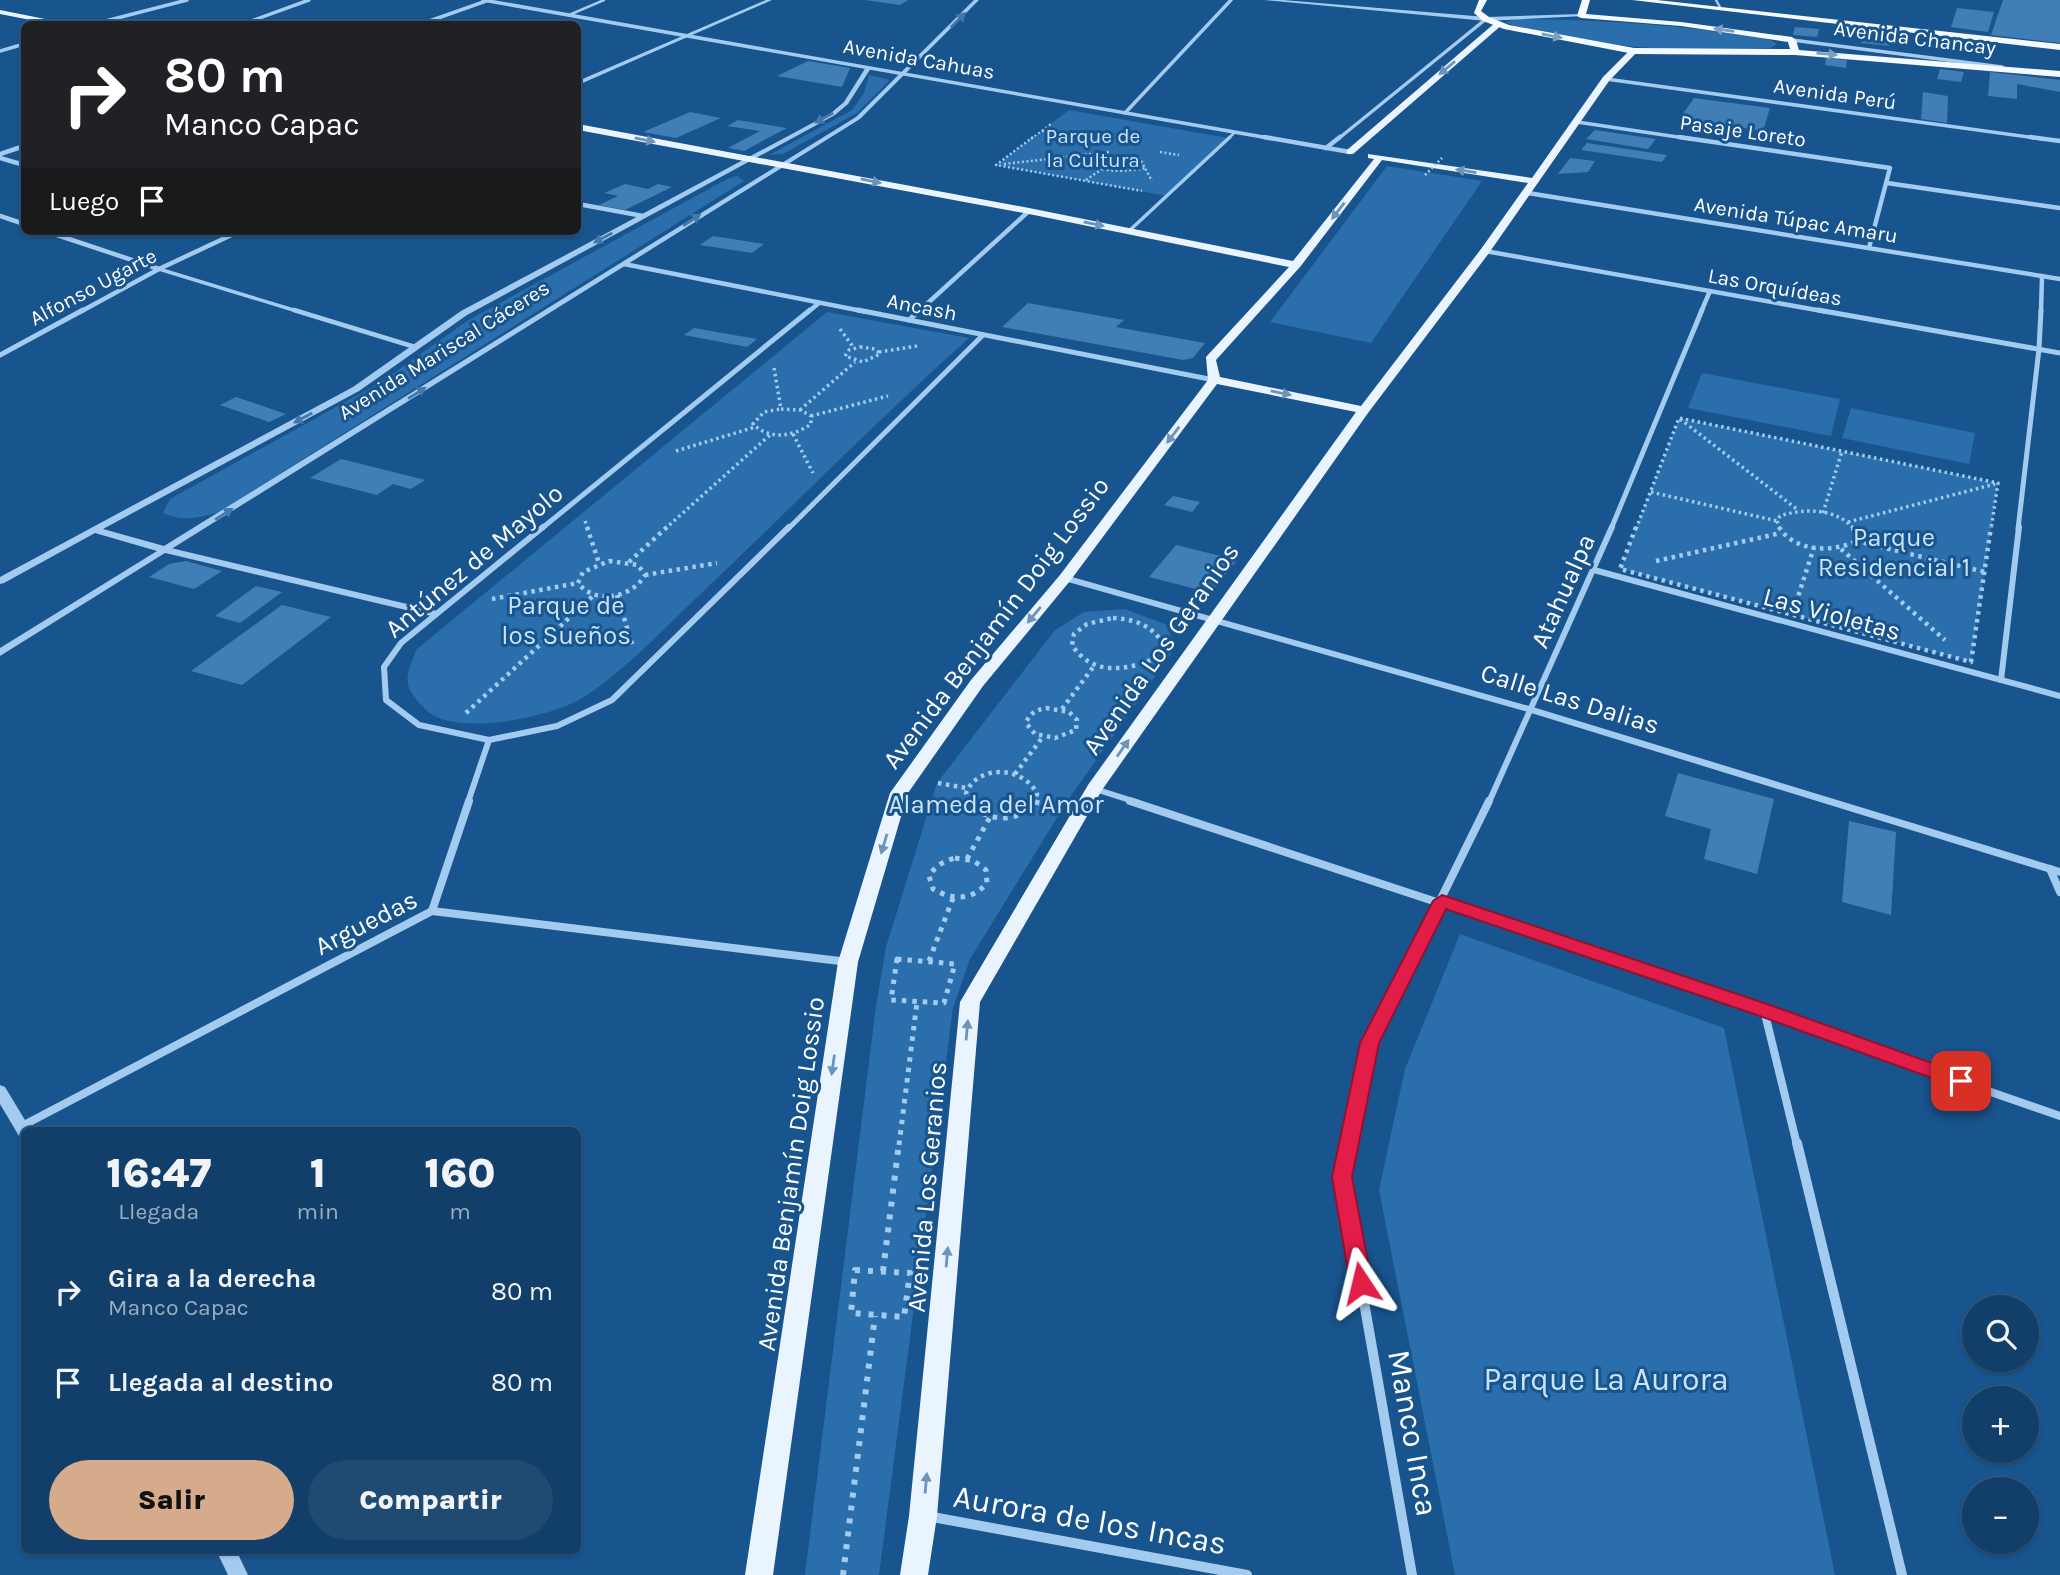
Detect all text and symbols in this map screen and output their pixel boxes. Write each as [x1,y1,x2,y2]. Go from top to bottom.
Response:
one-way arrow [950,11,967,28]
street label: Avenida Chancay [1833,16,1997,60]
one-way arrow [1713,25,1735,36]
one-way arrow [1541,30,1563,41]
street label: Avenida Cahuas [841,34,997,84]
text: 80 m [164,47,286,104]
icon: right [49,49,140,140]
one-way arrow [1816,49,1838,60]
one-way arrow [1439,61,1457,76]
street label: Avenida Perú [1772,74,1898,114]
text: Manco Capac [164,106,360,143]
street label: Pasaje Loreto [1678,110,1808,152]
one-way arrow [815,112,834,124]
park label: Parque de la Cultura [1046,124,1140,172]
one-way arrow [634,134,656,145]
one-way arrow [1455,165,1477,176]
one-way arrow [860,176,882,187]
icon: arrive [133,182,171,220]
text: Luego [49,186,119,217]
street label: Avenida Túpac Amaru [1692,192,1900,248]
one-way arrow [1330,202,1345,220]
one-way arrow [683,214,702,227]
one-way arrow [1083,219,1105,230]
one-way arrow [593,232,612,244]
street label: Alfonso Ugarte [25,243,161,331]
street label: Las Orquídeas [1706,263,1844,311]
street label: Avenida Mariscal Cáceres [334,275,554,425]
street label: Ancash [885,288,959,326]
one-way arrow [407,387,426,400]
one-way arrow [1270,388,1292,399]
one-way arrow [293,412,313,423]
one-way arrow [1166,426,1180,444]
street label: Avenida Benjamín Doig Lossio [876,471,1116,775]
street label: Antúnez de Mayolo [379,478,569,644]
one-way arrow [214,507,233,520]
park label: Parque Residencial 1 [1818,522,1970,583]
street label: Atahualpa [1524,529,1602,653]
street label: Avenida Los Geranios [1076,537,1246,761]
street label: Las Violetas [1760,581,1904,647]
park label: Parque de los Sueños [501,590,631,651]
one-way arrow [1026,606,1042,624]
street label: Calle Las Dalias [1477,657,1663,741]
one-way arrow [1116,739,1130,757]
park label: Alameda del Amor [888,789,1104,820]
one-way arrow [878,834,888,855]
street label: Arguedas [309,884,423,962]
street label: Avenida Benjamín Doig Lossio [751,995,831,1353]
one-way arrow [962,1019,973,1041]
pin [1931,1051,1991,1111]
one-way arrow [828,1054,839,1076]
street label: Avenida Los Geranios [901,1060,953,1314]
icon: arrive [1942,1062,1980,1100]
text: 16:47 [106,1148,211,1198]
text: 1 [310,1148,326,1198]
text: 160 [424,1148,496,1198]
text: Llegada [118,1198,199,1225]
text: min [297,1198,339,1225]
text: m [449,1198,471,1225]
one-way arrow [942,1245,953,1267]
position arrow [1324,1246,1398,1320]
text: Gira a la derecha [108,1263,317,1294]
icon: right [49,1273,87,1311]
text: 80 m [491,1276,553,1307]
text: Manco Capac [108,1294,249,1321]
map controls [1962,1295,2039,1554]
button: search [1962,1295,2039,1372]
street label: Manco Inca [1380,1347,1446,1519]
park label: Parque La Aurora [1483,1361,1729,1398]
icon: arrive [49,1364,87,1402]
text: Llegada al destino [108,1367,334,1398]
text: 80 m [491,1367,553,1398]
button: + [1962,1386,2039,1463]
button: Salir [49,1460,294,1540]
button: Compartir [308,1460,553,1540]
one-way arrow [921,1472,932,1494]
button: − [1962,1477,2039,1554]
street label: Aurora de los Incas [951,1478,1229,1562]

